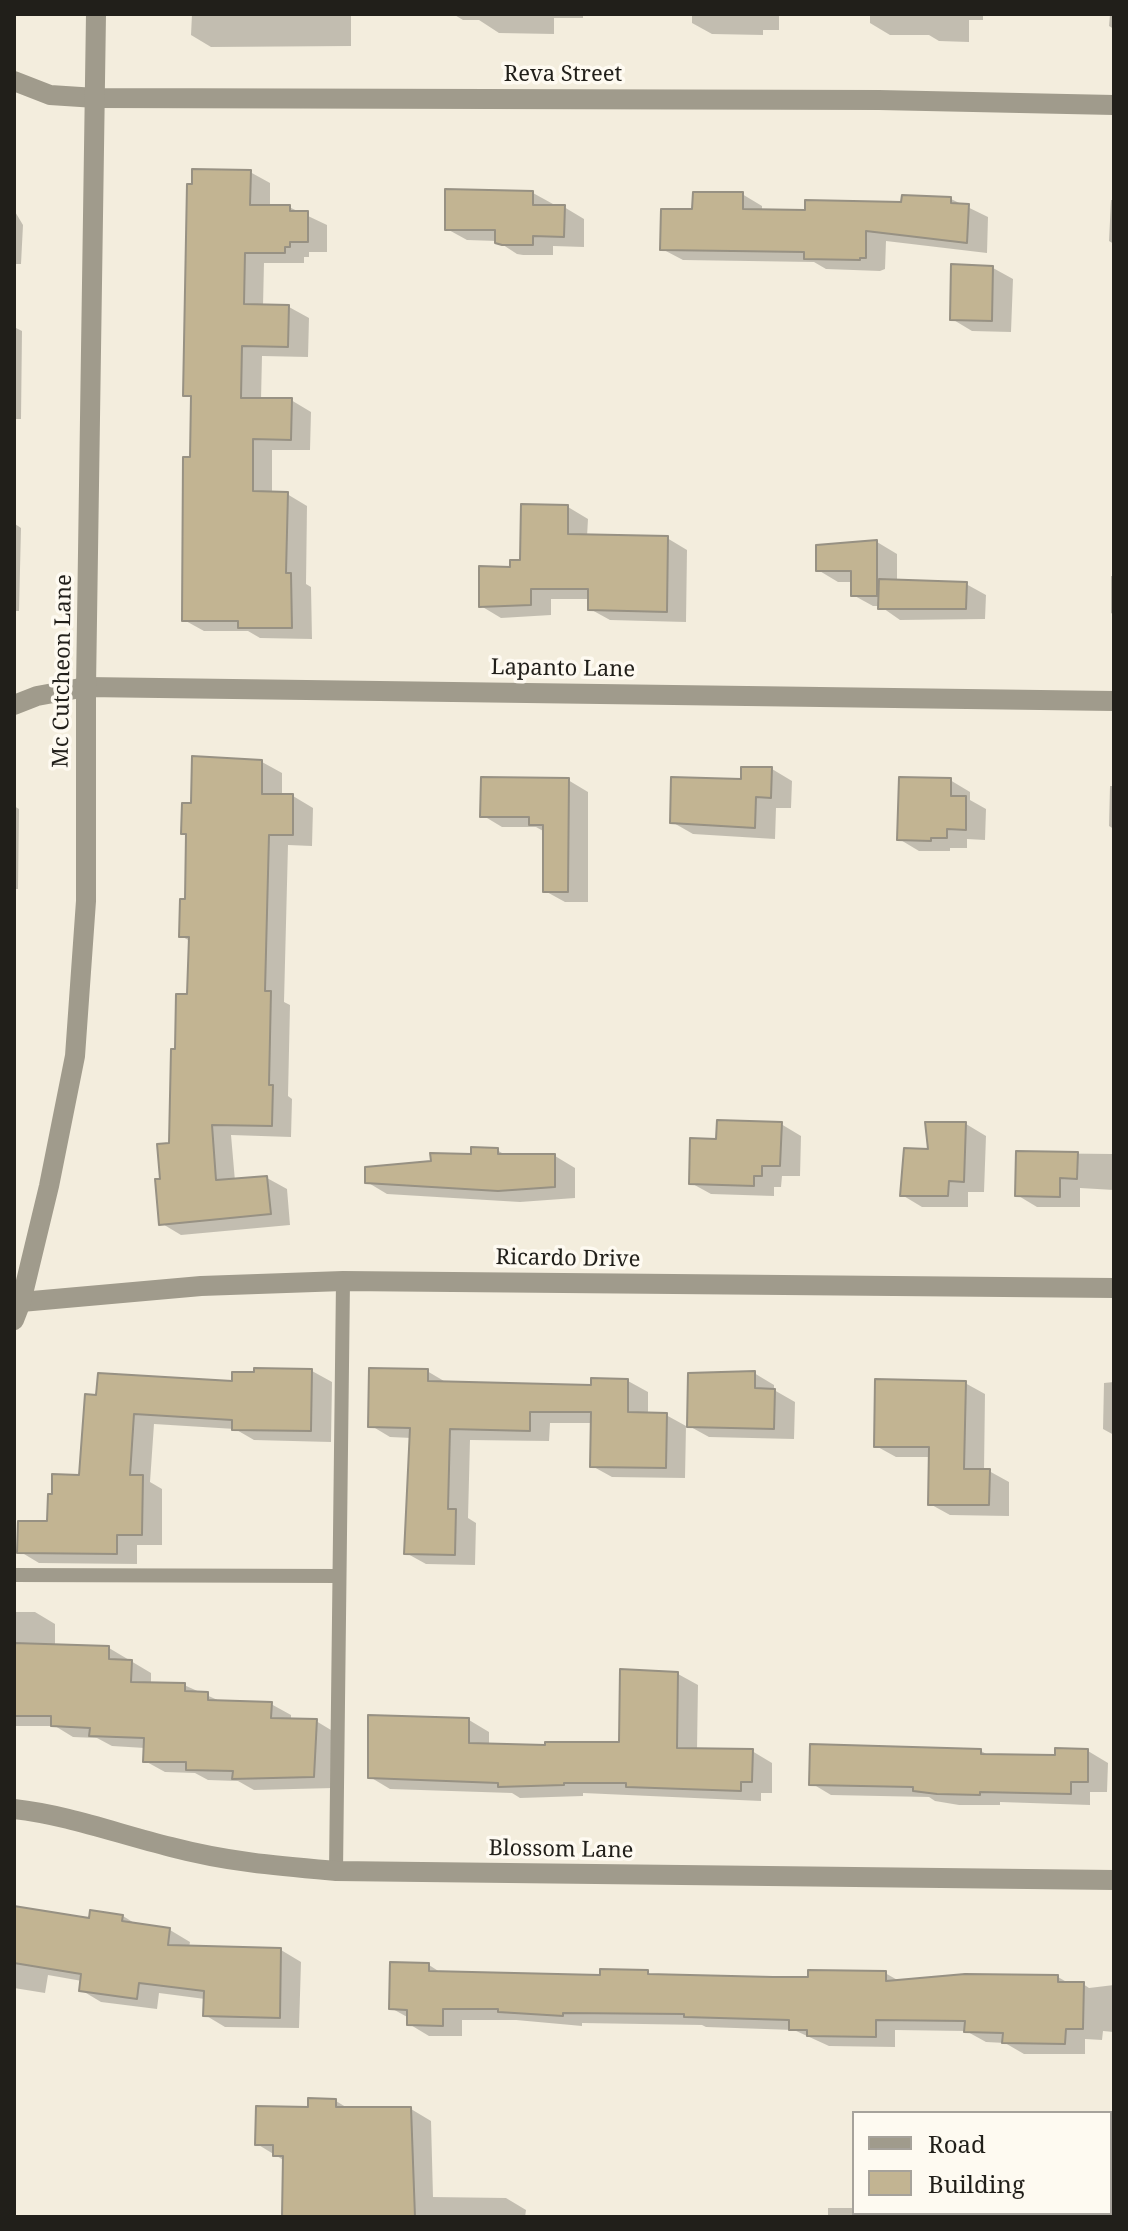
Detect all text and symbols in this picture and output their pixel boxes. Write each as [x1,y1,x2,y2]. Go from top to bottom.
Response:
street label: Reva Street [504,62,622,88]
street label: Mc Cutcheon Lane [48,574,78,768]
street label: Lapanto Lane [491,655,635,683]
street label: Ricardo Drive [495,1245,641,1273]
street label: Blossom Lane [488,1836,634,1864]
legend [852,2111,1112,2215]
text: Road [928,2127,986,2160]
text: Building [928,2167,1025,2200]

